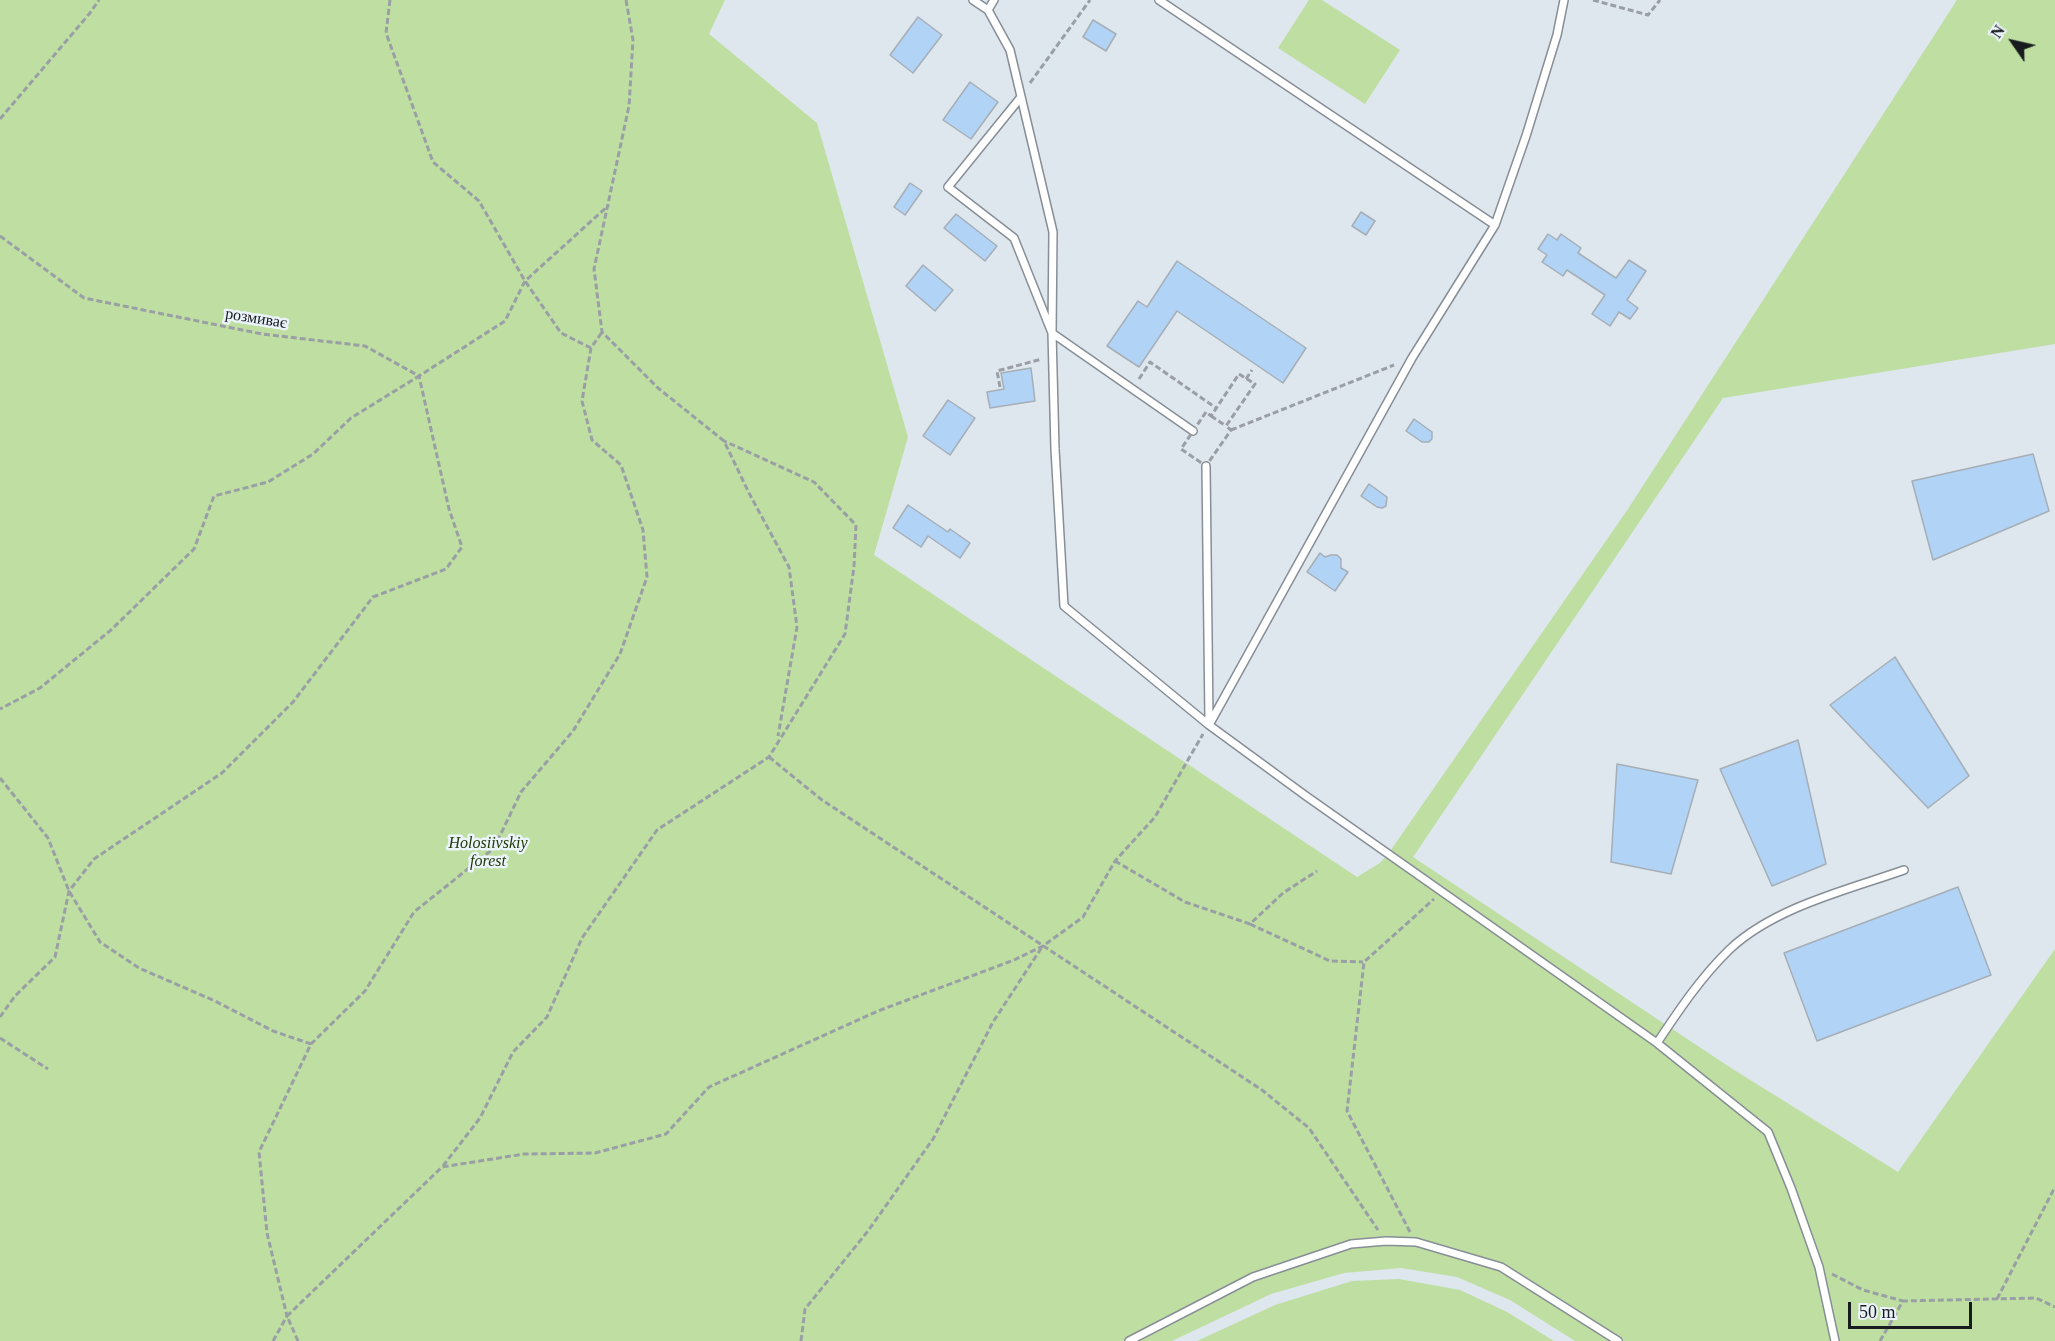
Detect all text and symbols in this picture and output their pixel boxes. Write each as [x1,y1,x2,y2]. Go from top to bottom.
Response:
north arrow [1983,12,2043,72]
text: N [1987,22,2008,41]
street label: розмиває [224,305,288,333]
park label: Holosiivskiy forest [448,834,528,872]
scale bar [1851,1290,1976,1328]
text: 50 m [1859,1302,1896,1322]

